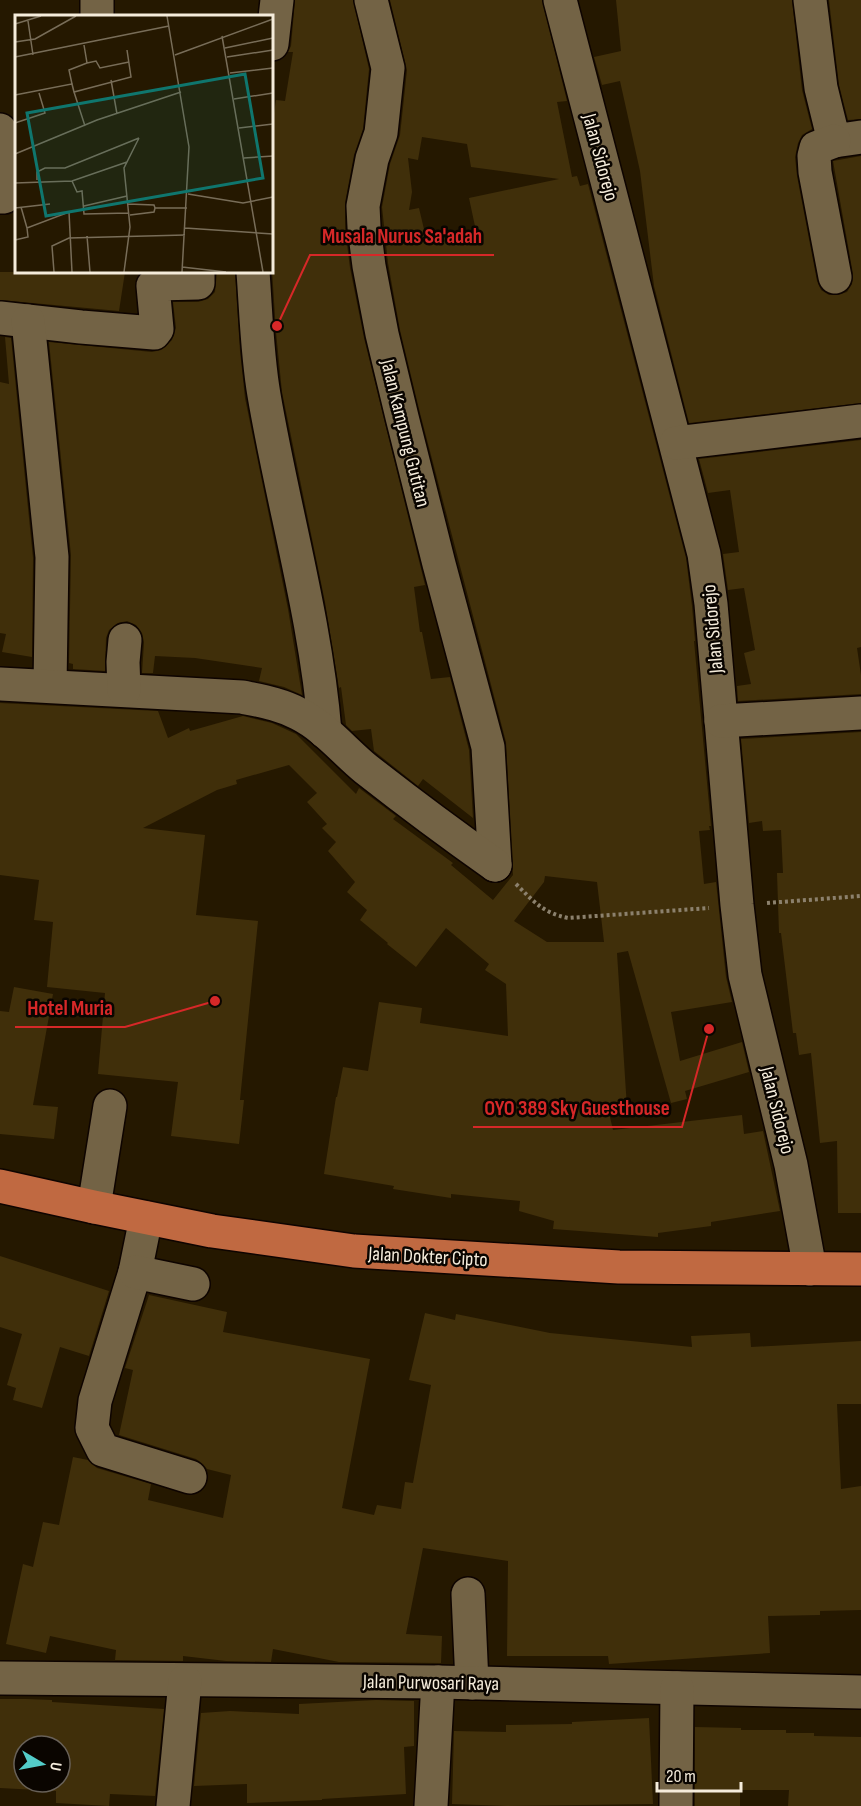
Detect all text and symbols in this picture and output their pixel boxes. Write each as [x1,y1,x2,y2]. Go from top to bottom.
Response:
inset map [15,15,273,273]
street label: Jalan Sidorejo [577,110,623,203]
callout: Musala Nurus Sa'adah [310,216,494,255]
text: Musala Nurus Sa'adah [322,224,482,249]
street label: Jalan Kampung Gutitan [375,356,435,510]
street label: Jalan Sidorejo [697,583,729,675]
callout: Hotel Muria [15,988,125,1027]
text: Hotel Muria [27,996,113,1021]
street label: Jalan Sidorejo [754,1063,799,1156]
callout: OYO 389 Sky Guesthouse [473,1088,682,1127]
text: OYO 389 Sky Guesthouse [484,1096,670,1121]
street label: Jalan Dokter Cipto [367,1242,488,1272]
street label: Jalan Purwosari Raya [362,1670,499,1696]
north arrow [12,1734,72,1794]
scale bar [657,1755,741,1793]
text: U [45,1761,65,1772]
text: 20 m [666,1766,696,1787]

